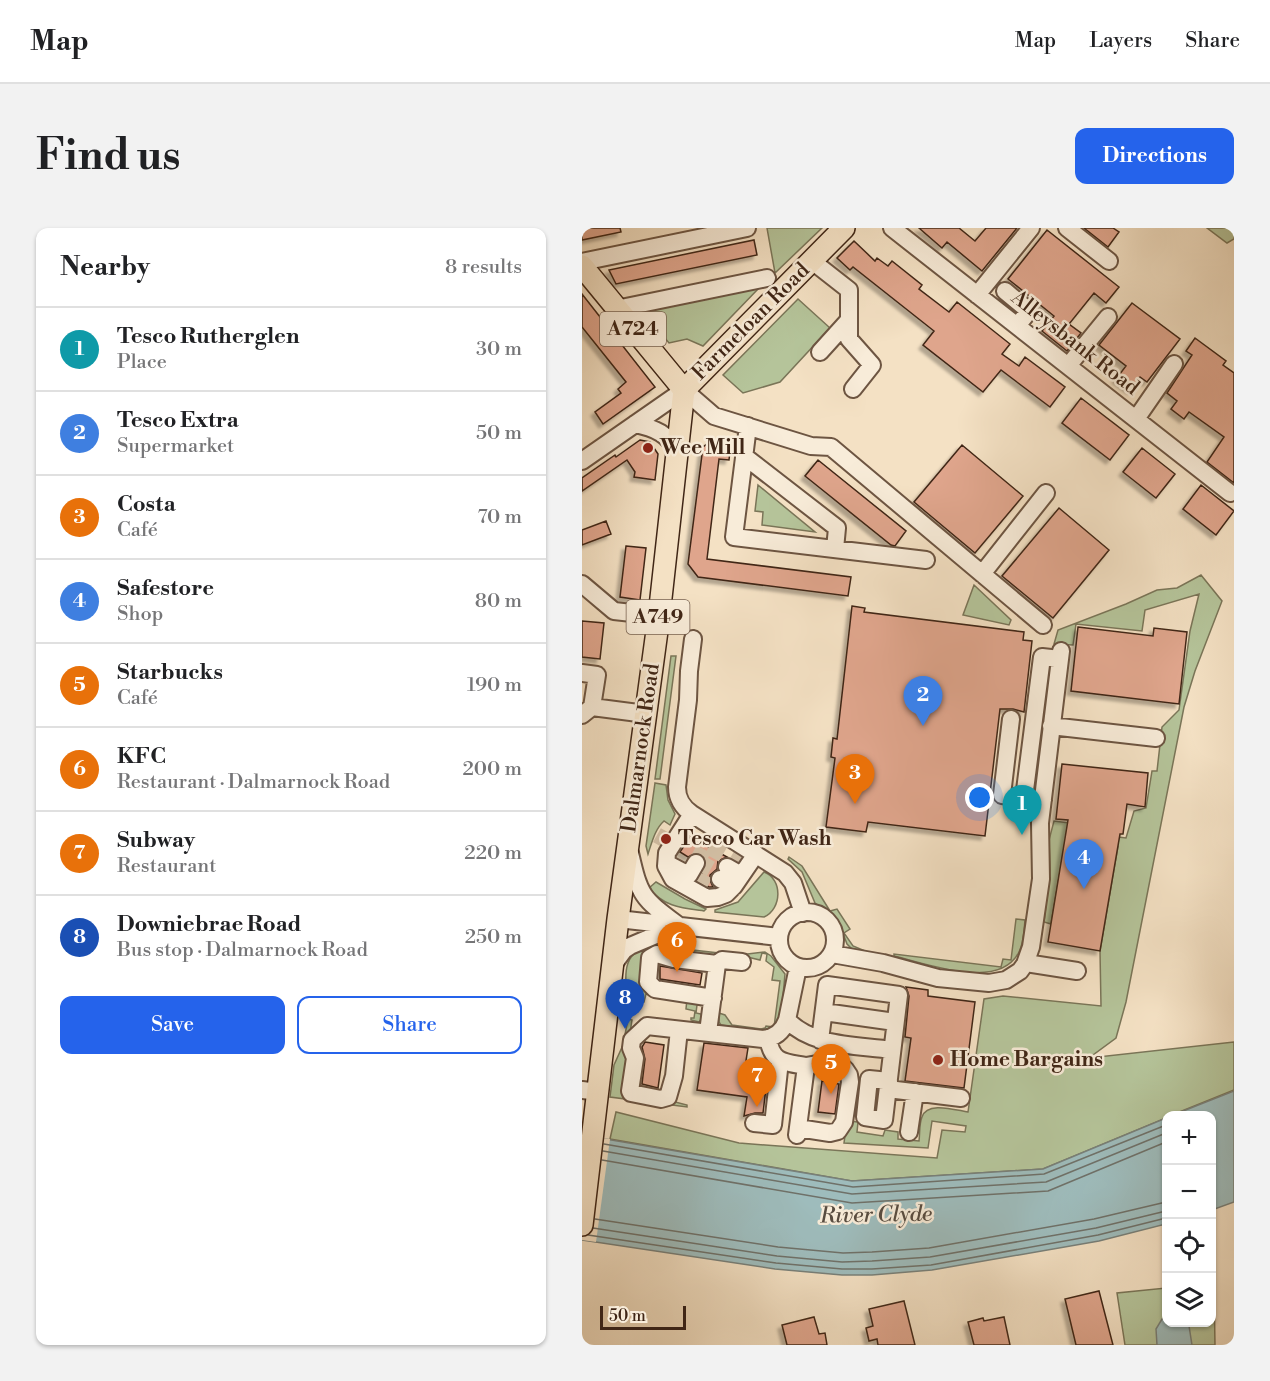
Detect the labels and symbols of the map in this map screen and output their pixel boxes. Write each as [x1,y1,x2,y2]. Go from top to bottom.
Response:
street label: Farmeloan Road [687,258,815,386]
street label: Alleysbank Road [1005,284,1144,401]
road number: A724 [600,312,666,346]
place label: Wee Mill [659,435,746,461]
marker: Wee Mill [641,441,655,455]
road number: A749 [626,600,689,634]
street label: Dalmarnock Road [616,662,666,834]
pin: 2 [904,676,942,726]
pin: 3 [836,754,874,804]
your location [965,783,994,812]
pin: 1 [1002,786,1042,835]
place label: Tesco Car Wash [678,826,831,852]
marker: Tesco Car Wash [659,832,673,846]
pin: 4 [1064,840,1104,889]
pin: 6 [658,922,697,972]
pin: 8 [606,980,645,1029]
pin: 5 [812,1044,850,1094]
place label: Home Bargains [950,1047,1103,1073]
marker: Home Bargains [931,1053,945,1067]
pin: 7 [738,1058,777,1107]
water label: River Clyde [819,1201,932,1229]
scale bar [600,1303,686,1330]

